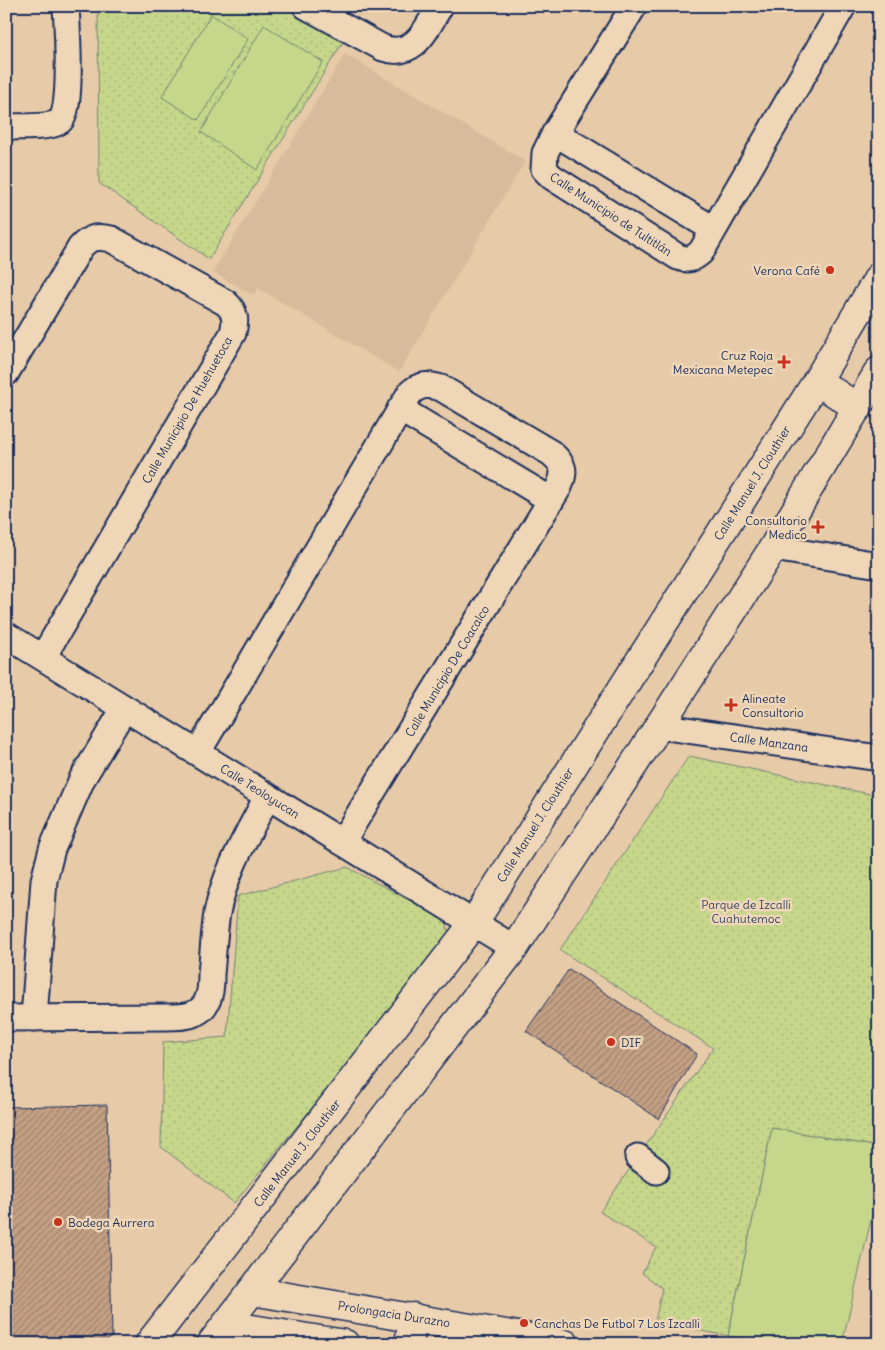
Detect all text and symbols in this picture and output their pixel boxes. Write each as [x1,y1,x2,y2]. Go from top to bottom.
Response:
street label: Calle Municipio de Tultitlán [547,169,675,259]
place label: Verona Café [754,263,820,278]
marker: Verona Café [824,264,836,276]
street label: Calle Municipio De Huehuetoca [139,334,235,486]
place label: Cruz Roja Mexicana Metepec [673,348,773,377]
marker: Cruz Roja Mexicana Metepec [777,355,791,369]
street label: Calle Manuel J. Clouthier [711,423,794,543]
place label: Consultorio Medico [745,513,807,542]
marker: Consultorio Medico [811,520,825,534]
street label: Calle Municipio De Coacalco [402,602,492,740]
place label: Alineate Consultorio [742,691,804,720]
marker: Alineate Consultorio [724,698,738,712]
street label: Calle Manzana [729,729,809,755]
street label: Calle Teoloyucan [217,761,303,821]
street label: Calle Manuel J. Clouthier [494,765,577,885]
park label: Parque de Izcalli Cuahutemoc [701,897,791,926]
place label: DIF [621,1035,642,1050]
marker: DIF [605,1036,617,1048]
street label: Calle Manuel J. Clouthier [250,1096,344,1210]
place label: Bodega Aurrera [68,1215,155,1230]
marker: Bodega Aurrera [52,1216,64,1228]
street label: Prolongacia Durazno [337,1298,452,1330]
place label: Canchas De Futbol 7 Los Izcalli [534,1316,700,1331]
marker: Canchas De Futbol 7 Los Izcalli [518,1317,530,1329]

